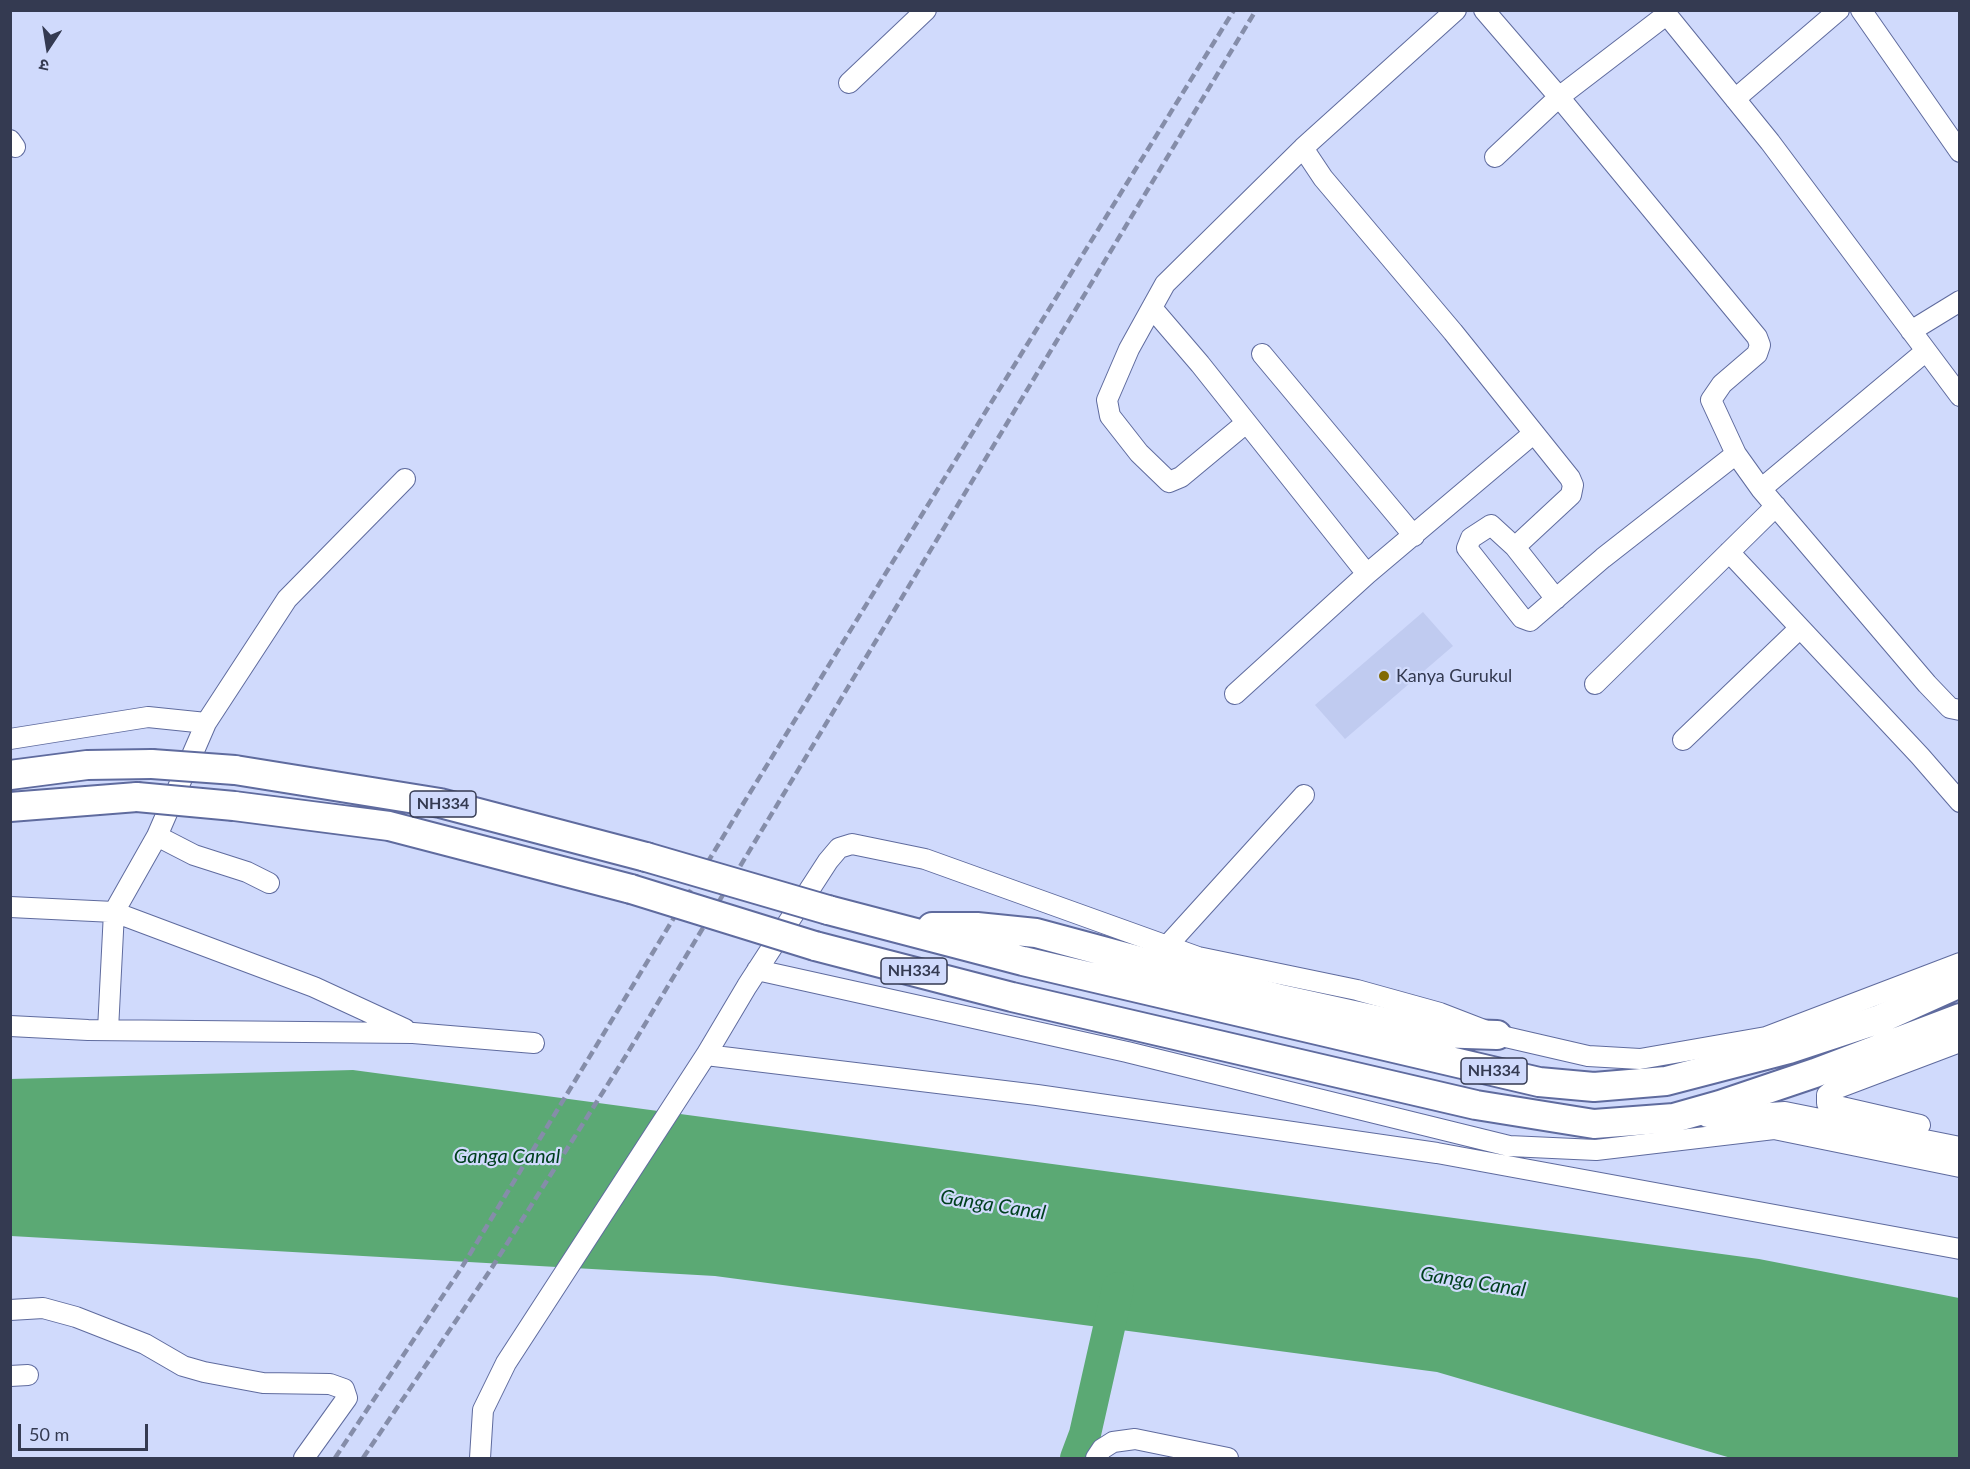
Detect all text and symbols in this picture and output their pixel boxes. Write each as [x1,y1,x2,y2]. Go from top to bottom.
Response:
north arrow [18,18,78,78]
text: उ [38,56,51,76]
place label: Kanya Gurukul [1396,665,1512,687]
marker: Kanya Gurukul [1377,669,1391,683]
road number: NH334 [410,791,476,817]
road number: NH334 [881,958,947,984]
road number: NH334 [1461,1058,1527,1084]
water label: Ganga Canal [454,1145,560,1169]
water label: Ganga Canal [939,1185,1047,1225]
water label: Ganga Canal [1419,1262,1527,1302]
scale bar [21,1412,152,1450]
text: 50 m [29,1423,69,1445]

